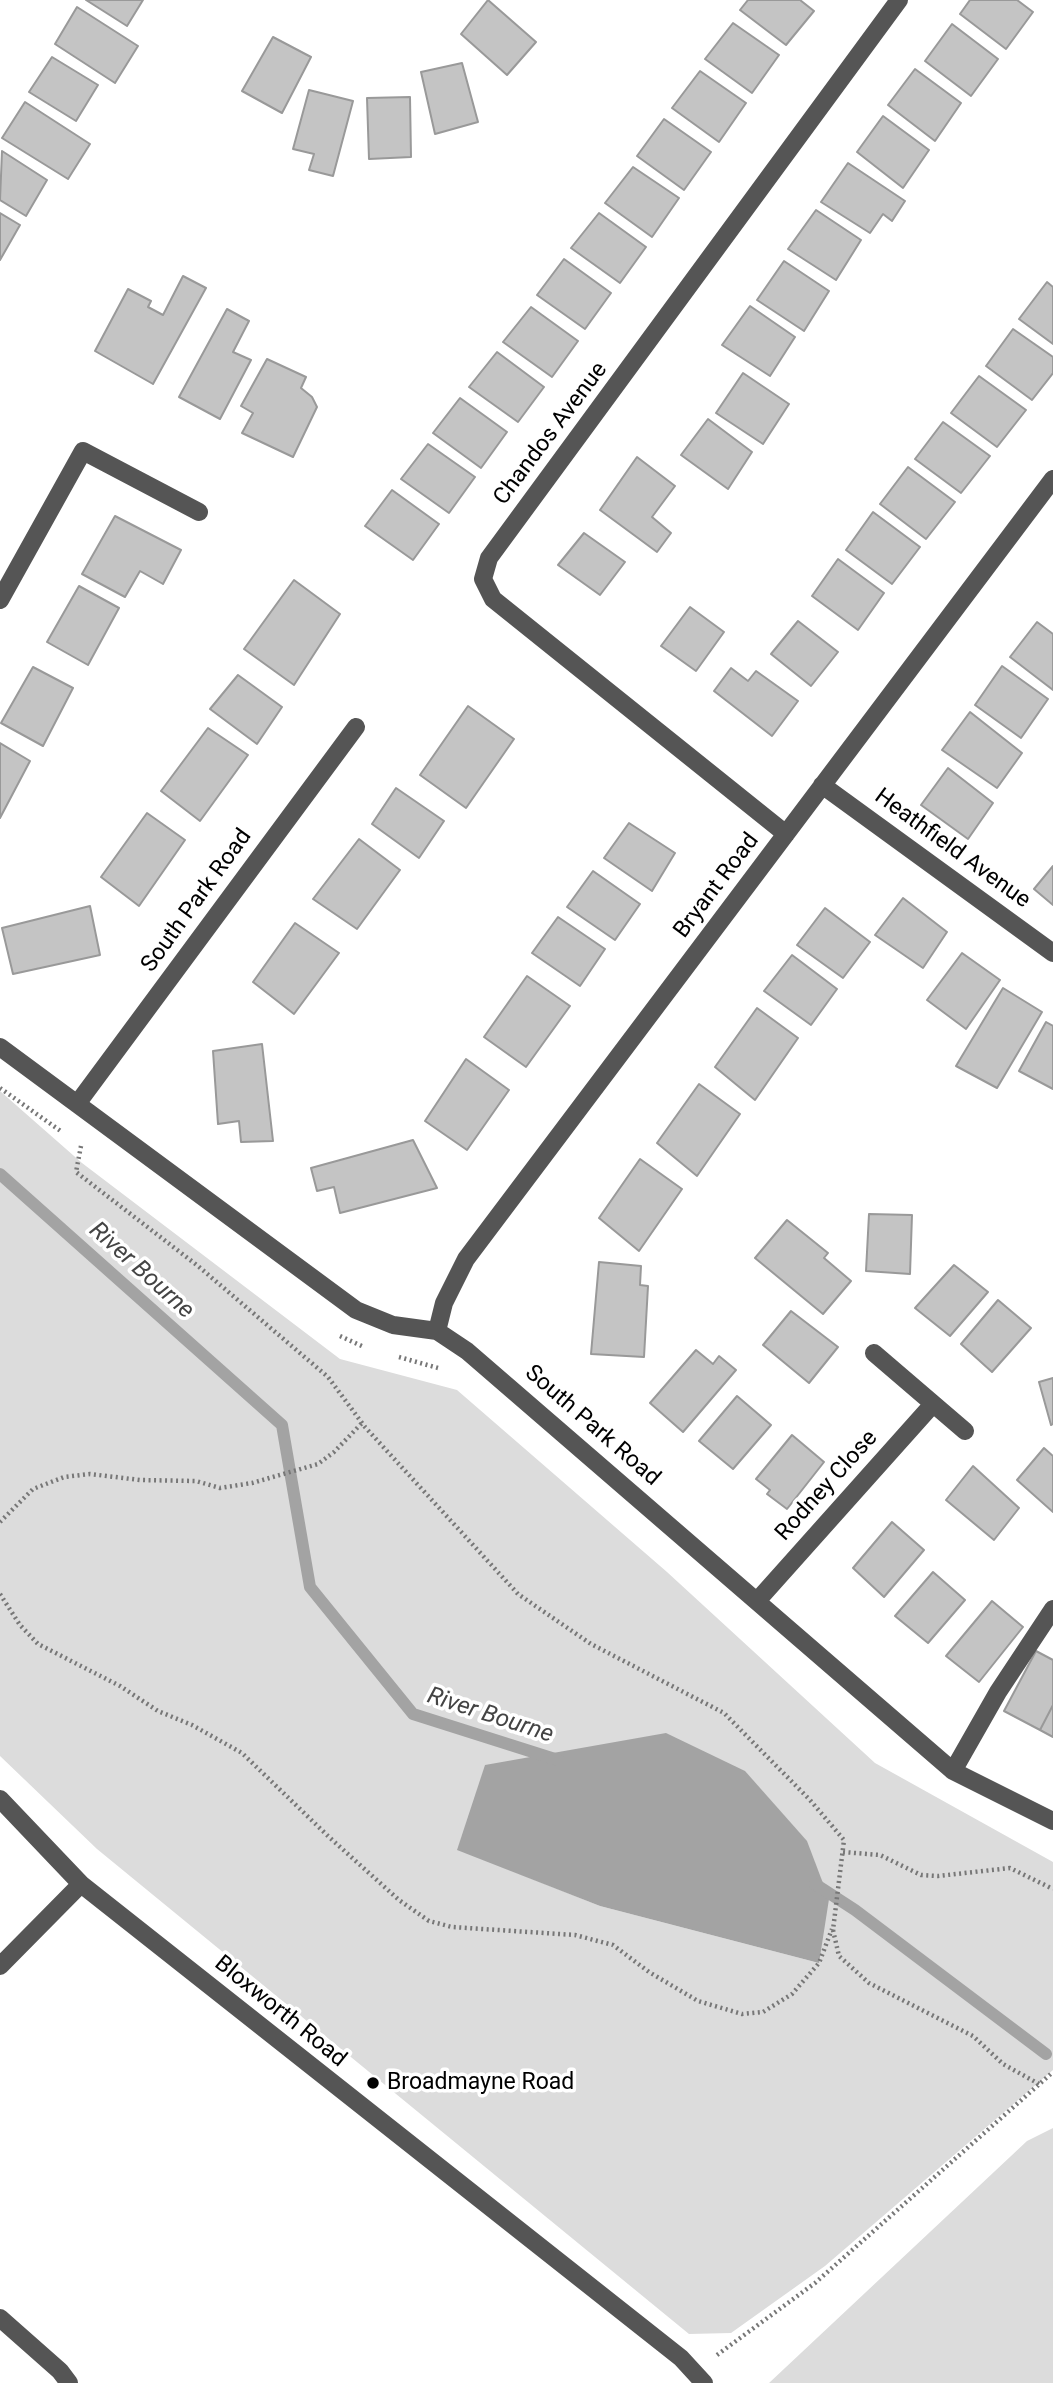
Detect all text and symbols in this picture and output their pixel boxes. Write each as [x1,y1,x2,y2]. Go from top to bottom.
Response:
street label: Chandos Avenue [488,357,614,511]
street label: Heathfield Avenue [869,783,1035,915]
street label: South Park Road [136,824,258,978]
street label: Bryant Road [669,828,765,944]
water label: River Bourne [83,1216,199,1326]
street label: South Park Road [519,1360,665,1492]
street label: Rodney Close [770,1425,884,1547]
water label: River Bourne [423,1682,557,1750]
street label: Bloxworth Road [209,1950,351,2074]
place label: Broadmayne Road [387,2069,574,2097]
marker: Broadmayne Road [365,2075,381,2091]

